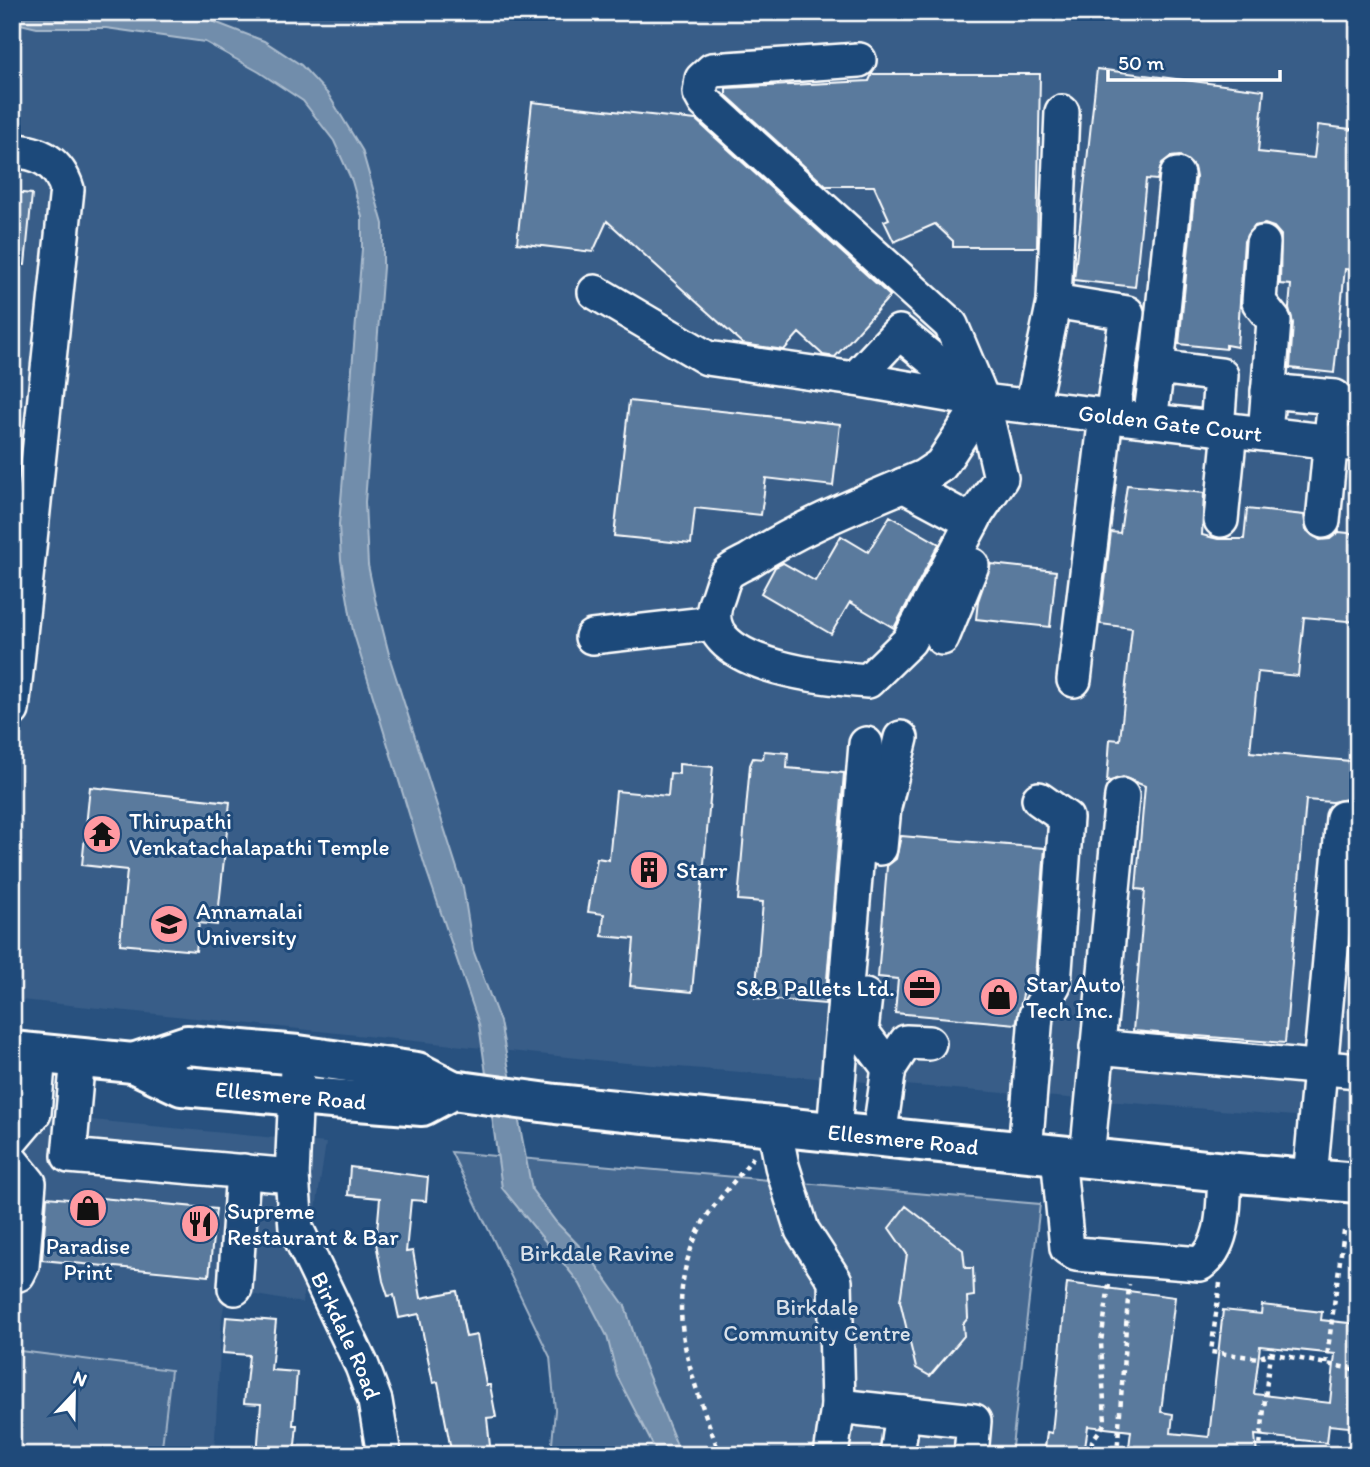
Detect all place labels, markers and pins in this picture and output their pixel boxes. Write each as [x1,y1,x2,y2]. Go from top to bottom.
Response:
place label: Thirupathi Venkatachalapathi Temple [129,807,390,861]
temple icon: Thirupathi Venkatachalapathi Temple [81,813,123,855]
building icon: Starr [628,849,670,891]
place label: Starr [676,856,727,884]
place label: Annamalai University [196,897,303,951]
school or university icon: Annamalai University [148,903,190,945]
office icon: S&B Pallets Ltd. [901,967,943,1009]
place label: Star Auto Tech Inc. [1026,970,1121,1024]
place label: S&B Pallets Ltd. [736,974,895,1002]
shop icon: Star Auto Tech Inc. [978,976,1020,1018]
shop icon: Paradise Print [67,1187,109,1229]
place label: Supreme Restaurant & Bar [227,1197,399,1251]
restaurant icon: Supreme Restaurant & Bar [179,1203,221,1245]
place label: Paradise Print [46,1232,130,1286]

